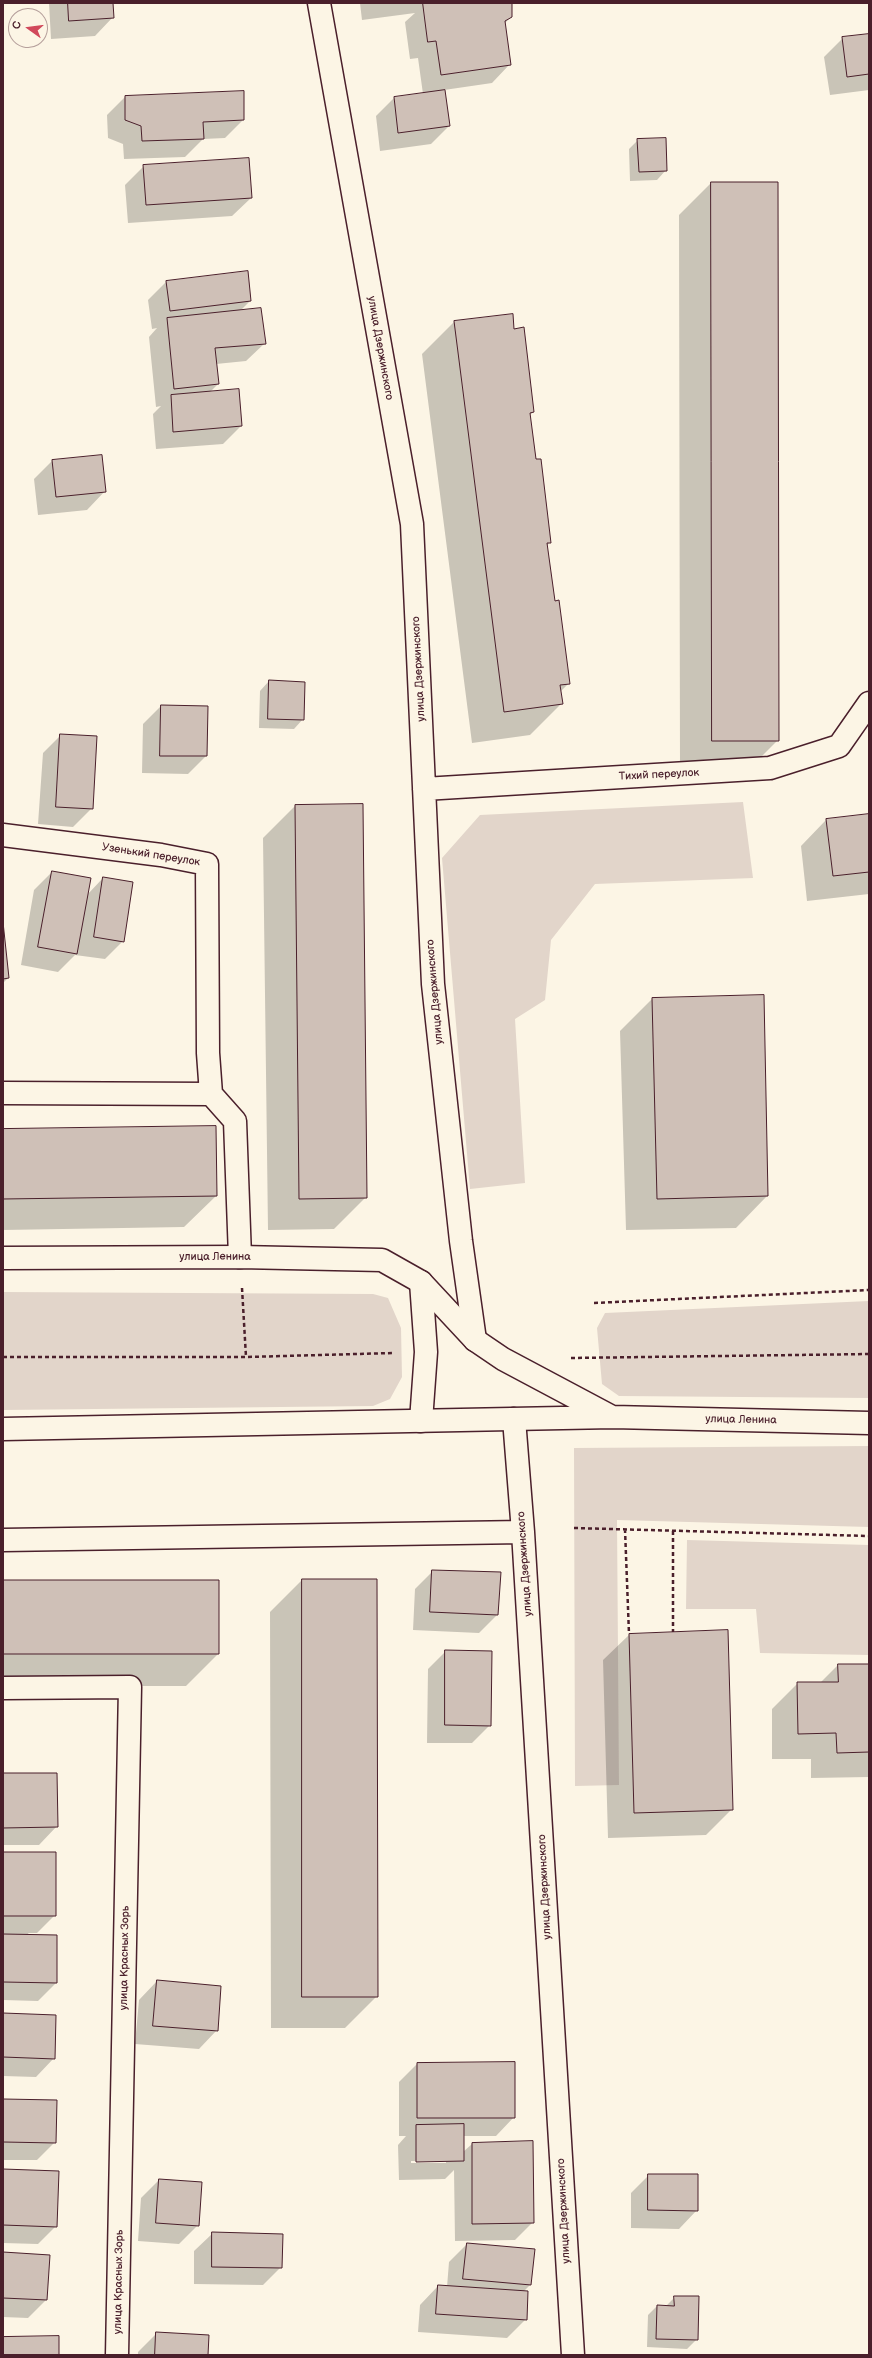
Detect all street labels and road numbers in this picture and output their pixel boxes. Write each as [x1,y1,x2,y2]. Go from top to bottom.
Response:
street label: улица Дзержинского [364,295,396,401]
street label: улица Дзержинского [410,616,428,722]
street label: Тихий переулок [618,766,700,784]
street label: Узенький переулок [101,841,201,869]
street label: улица Дзержинского [424,939,446,1045]
street label: улица Ленина [179,1250,251,1264]
street label: улица Ленина [705,1413,777,1427]
street label: улица Дзержинского [515,1511,535,1617]
street label: улица Дзержинского [536,1834,554,1940]
street label: улица Красных Зорь [117,1906,133,2010]
street label: улица Дзержинского [555,2158,573,2264]
street label: улица Красных Зорь [111,2230,127,2334]

